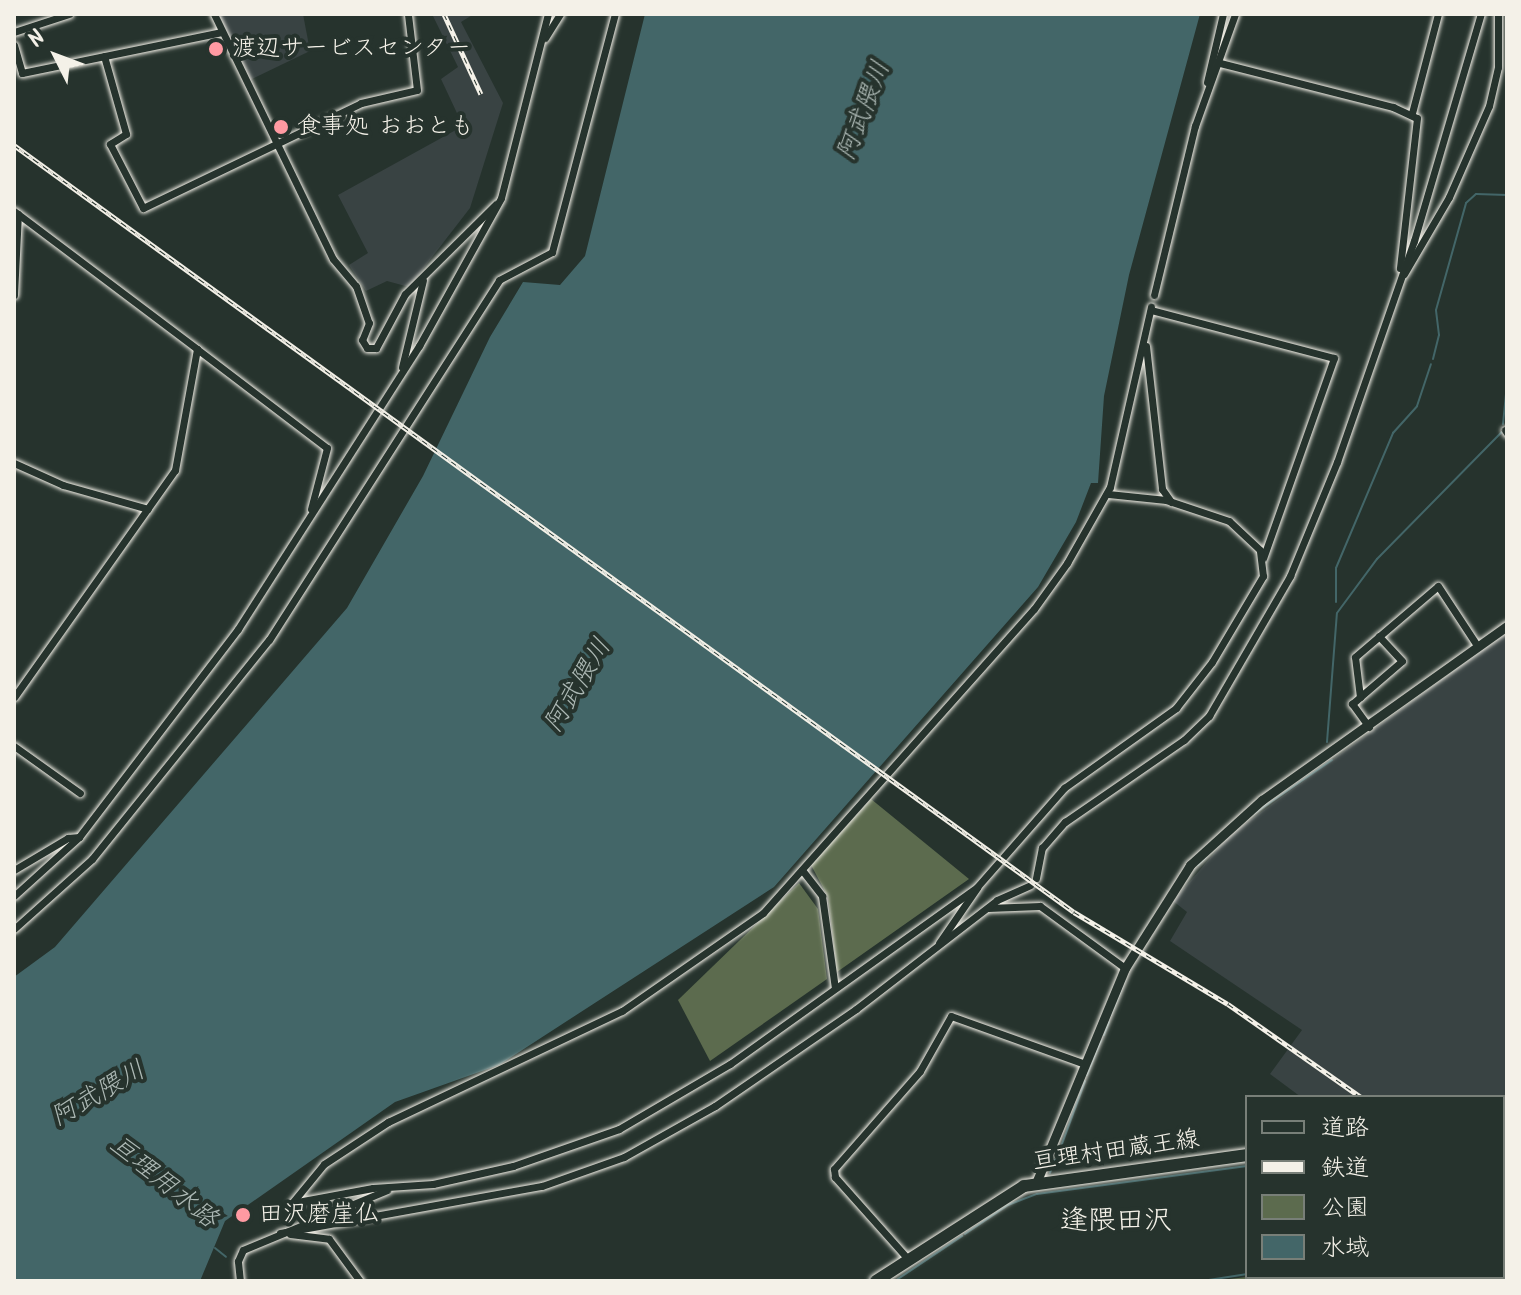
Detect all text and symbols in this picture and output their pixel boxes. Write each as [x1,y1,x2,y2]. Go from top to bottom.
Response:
north arrow [16,16,96,96]
text: N [20,23,55,56]
place label: 渡辺サービスセンター [232,35,472,63]
marker: 渡辺サービスセンター [207,40,225,58]
water label: 阿武隈川 [832,57,898,165]
place label: 食事処 おおとも [297,113,475,141]
marker: 食事処 おおとも [272,118,290,136]
water label: 阿武隈川 [539,633,619,739]
water label: 阿武隈川 [46,1055,152,1135]
legend [1245,1095,1505,1279]
text: 道路 [1321,1109,1369,1148]
street label: 亘理村田蔵王線 [1031,1125,1201,1177]
water label: 亘理用水路 [103,1130,223,1236]
text: 鉄道 [1321,1149,1369,1188]
text: 公園 [1321,1189,1369,1228]
place label: 田沢磨崖仏 [259,1201,379,1229]
district label: 逢隈田沢 [1060,1205,1172,1239]
marker: 田沢磨崖仏 [234,1206,252,1224]
text: 水域 [1321,1229,1369,1268]

